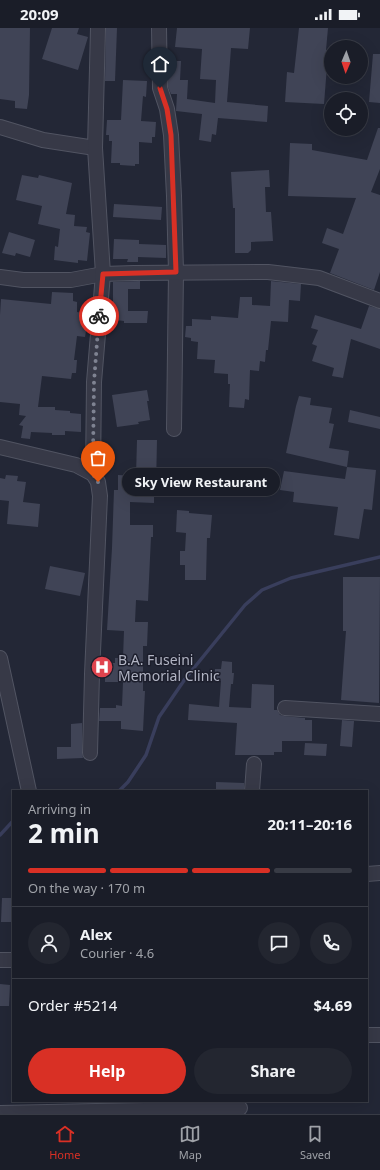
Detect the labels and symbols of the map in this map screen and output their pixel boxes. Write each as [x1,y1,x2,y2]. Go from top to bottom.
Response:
north arrow [324,40,368,84]
pin [143,47,177,88]
courier [79,296,119,336]
pin [81,441,115,482]
callout: Sky View Restaurant [122,468,280,496]
place label: B.A. Fuseini Memorial Clinic [118,650,220,685]
hospital icon: B.A. Fuseini Memorial Clinic [89,654,115,680]

